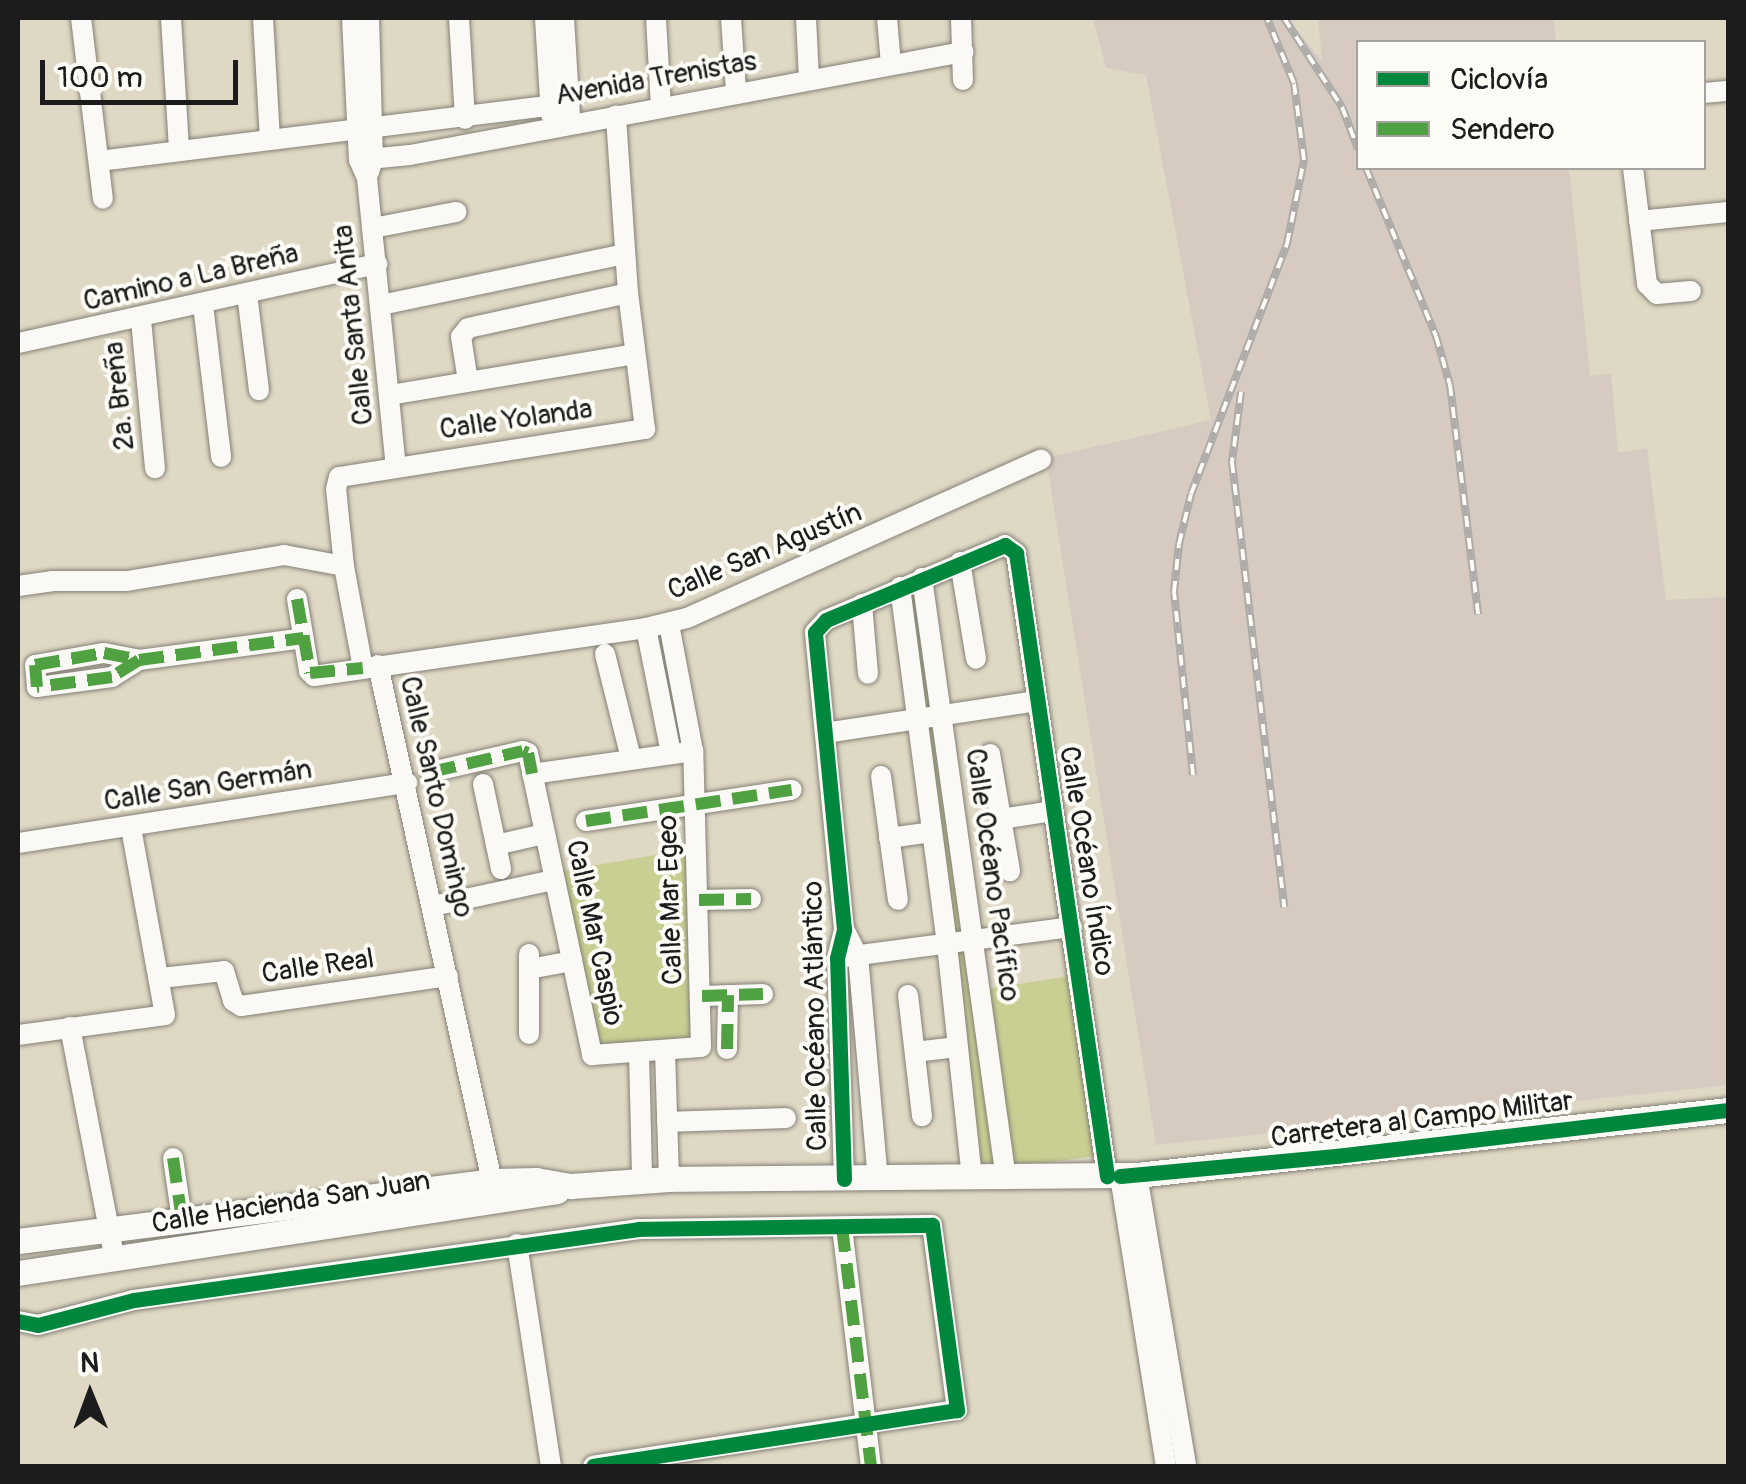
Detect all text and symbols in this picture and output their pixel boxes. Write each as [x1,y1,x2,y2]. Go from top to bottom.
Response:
scale bar [45,40,242,102]
legend [1356,40,1706,170]
street label: Avenida Trenistas [553,45,759,113]
text: 100 m [57,59,143,96]
text: Ciclovía [1450,61,1548,98]
text: Sendero [1450,111,1555,148]
street label: Calle Santa Anita [327,223,381,427]
street label: Camino a La Breña [80,237,302,319]
street label: 2a. Breña [98,340,142,452]
street label: Calle Yolanda [438,393,594,447]
street label: Calle San Agustín [663,496,867,608]
street label: Calle Santo Domingo [392,673,480,921]
street label: Calle Océano Índico [1051,744,1121,978]
street label: Calle Océano Pacífico [958,746,1026,1004]
street label: Calle San Germán [102,753,314,819]
street label: Calle Mar Egeo [651,814,691,986]
street label: Calle Mar Caspio [558,837,630,1029]
street label: Calle Océano Atlántico [797,881,835,1151]
street label: Calle Real [260,942,376,992]
street label: Carretera al Campo Militar [1269,1085,1575,1155]
street label: Calle Hacienda San Juan [149,1164,433,1242]
north arrow [40,1344,140,1444]
text: N [80,1346,99,1381]

